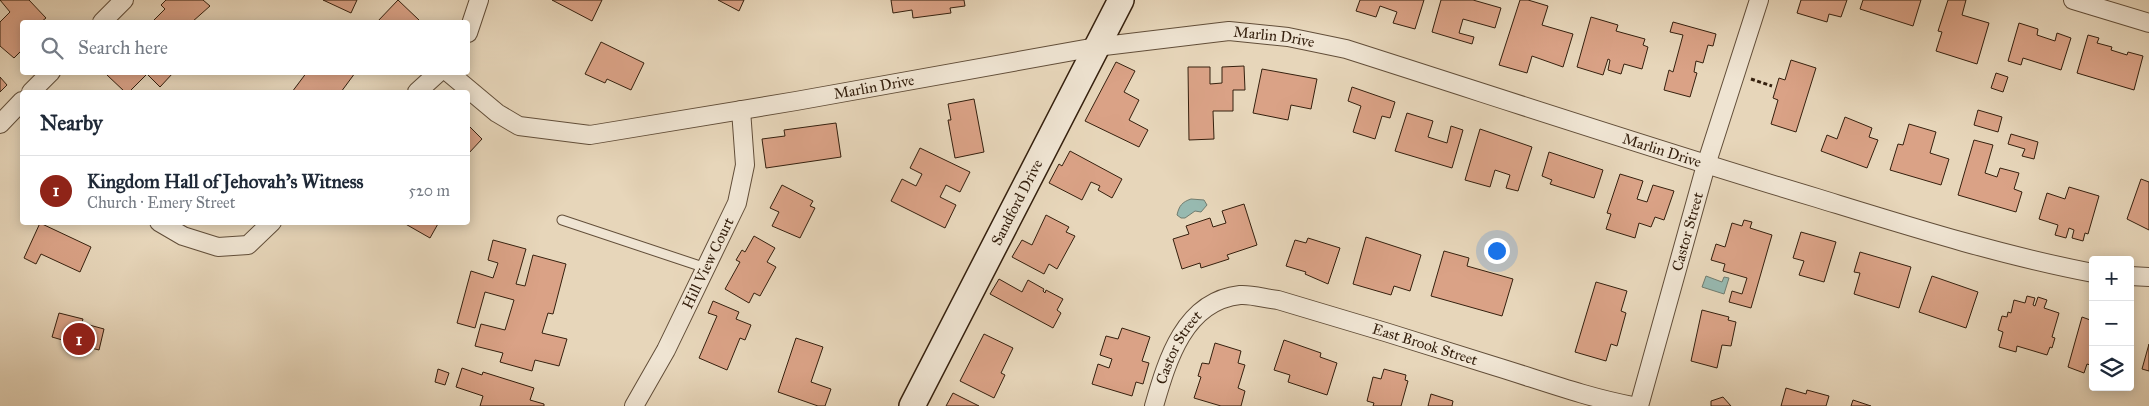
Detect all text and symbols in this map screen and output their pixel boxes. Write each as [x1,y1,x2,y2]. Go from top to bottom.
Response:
search box [20,20,470,75]
street label: Marlin Drive [1233,23,1316,51]
icon: search [38,34,66,62]
text: Search here [78,36,168,59]
street label: Marlin Drive [832,71,916,103]
text: Nearby [40,110,103,136]
street label: Marlin Drive [1620,129,1704,171]
street label: Sandford Drive [987,156,1046,248]
text: Kingdom Hall of Jehovah’s Witness [87,170,364,193]
text: 1 [53,181,59,200]
text: 520 m [408,181,450,200]
street label: Castor Street [1668,189,1707,273]
text: Church · Emery Street [87,193,235,212]
street label: Hill View Court [678,214,738,312]
your location [1484,238,1510,264]
map controls [2089,256,2134,391]
button: + [2089,256,2134,301]
button: − [2089,301,2134,346]
street label: Castor Street [1152,306,1206,386]
pin: 1 [63,320,95,358]
street label: East Brook Street [1370,320,1481,369]
button: layers [2089,346,2134,391]

